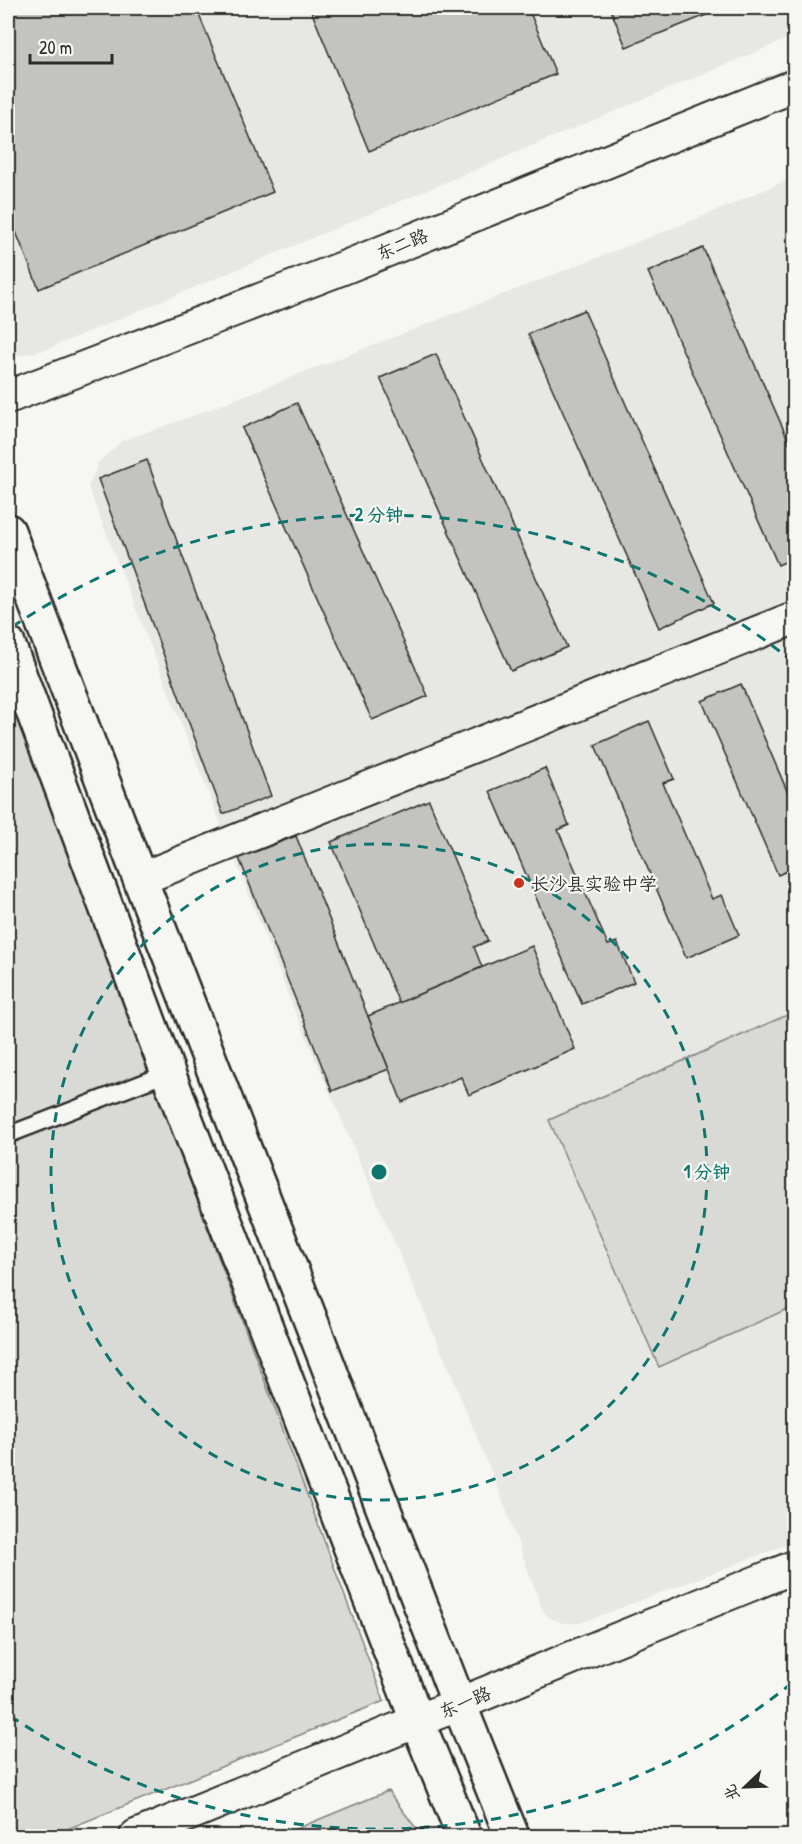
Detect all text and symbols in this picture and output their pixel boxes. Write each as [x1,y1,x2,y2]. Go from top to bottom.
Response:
scale bar [30,27,112,65]
text: 20 m [39,35,72,60]
street label: 东二路 [372,222,432,266]
text: 2 分钟 [355,502,403,527]
place label: 长沙县实验中学 [531,871,657,896]
marker: 长沙县实验中学 [512,876,526,890]
text: 1 分钟 [684,1159,730,1184]
centre of rings [369,1162,389,1182]
street label: 东一路 [435,1680,495,1724]
north arrow [715,1757,775,1817]
text: 北 [718,1781,744,1805]

